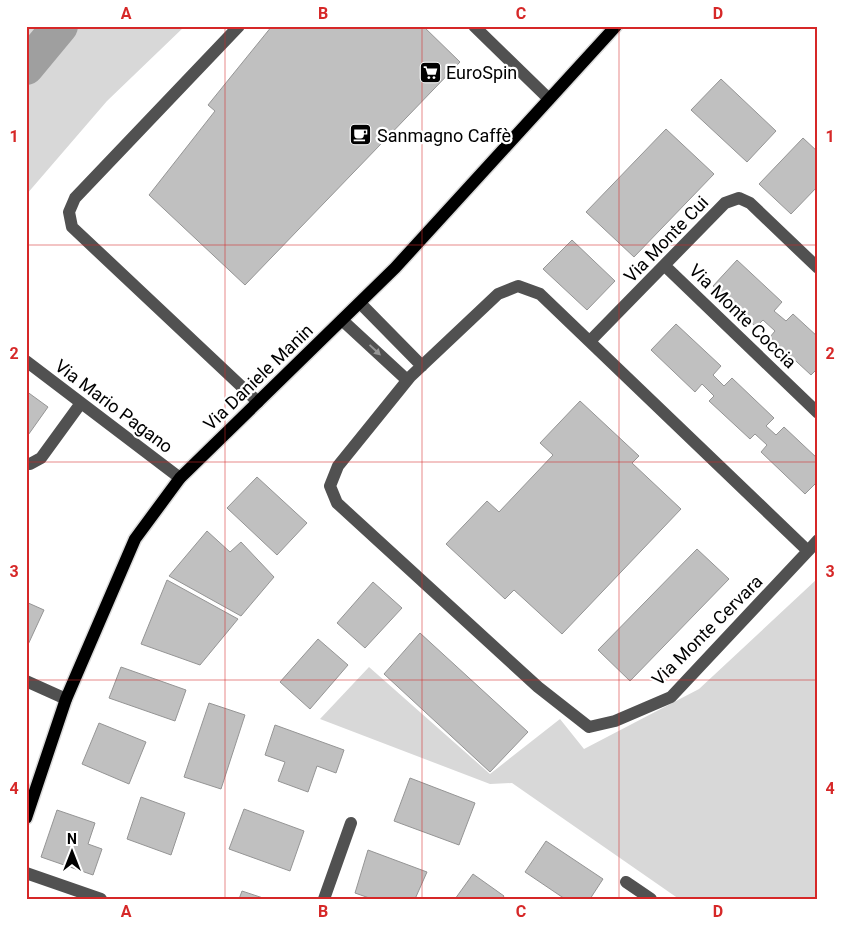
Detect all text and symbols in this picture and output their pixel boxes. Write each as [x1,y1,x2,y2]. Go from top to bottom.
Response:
text: A [121,4,132,23]
text: B [318,4,328,23]
text: C [516,4,526,23]
text: D [713,4,723,23]
supermarket icon: EuroSpin [418,60,442,84]
place label: EuroSpin [446,62,517,83]
cafe icon: Sanmagno Caffè [349,123,373,147]
place label: Sanmagno Caffè [377,125,511,146]
text: 1 [9,127,19,146]
text: 1 [825,127,835,146]
street label: Via Monte Cui [620,191,712,287]
street label: Via Monte Coccia [685,260,801,372]
street label: Via Daniele Manin [199,320,317,434]
text: 2 [9,344,19,363]
one-way arrow [368,344,380,356]
text: 2 [825,344,835,363]
street label: Via Mario Pagano [51,355,177,457]
text: 3 [9,562,19,581]
text: 3 [825,562,835,581]
street label: Via Monte Cervara [647,570,767,690]
text: 4 [9,779,19,798]
text: 4 [825,779,835,798]
north arrow [48,828,98,878]
text: N [67,831,77,847]
text: A [121,902,132,921]
text: B [318,902,328,921]
text: C [516,902,526,921]
text: D [713,902,723,921]

